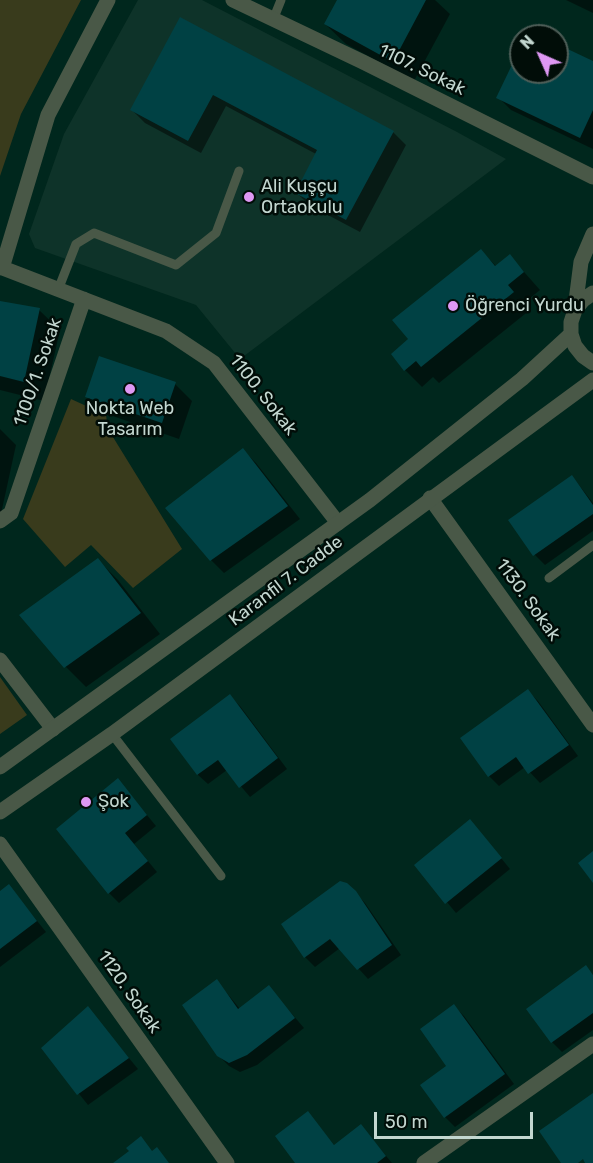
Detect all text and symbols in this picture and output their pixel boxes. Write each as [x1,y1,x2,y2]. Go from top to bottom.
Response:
north arrow [509,24,569,84]
text: N [517,32,538,53]
street label: 1107. Sokak [375,40,469,100]
place label: Ali Kuşçu Ortaokulu [261,176,343,219]
marker: Ali Kuşçu Ortaokulu [242,190,256,204]
place label: Öğrenci Yurdu [465,295,584,317]
marker: Öğrenci Yurdu [446,299,460,313]
street label: 1100/1. Sokak [9,315,67,429]
street label: 1100. Sokak [225,350,301,440]
marker: Nokta Web Tasarım [123,382,137,396]
place label: Nokta Web Tasarım [86,398,174,440]
street label: Karanfil 7. Cadde [225,531,347,631]
street label: 1130. Sokak [491,555,565,645]
place label: Şok [98,791,129,813]
marker: Şok [79,795,93,809]
street label: 1120. Sokak [93,947,165,1037]
scale bar [377,1100,536,1138]
text: 50 m [385,1111,428,1133]

